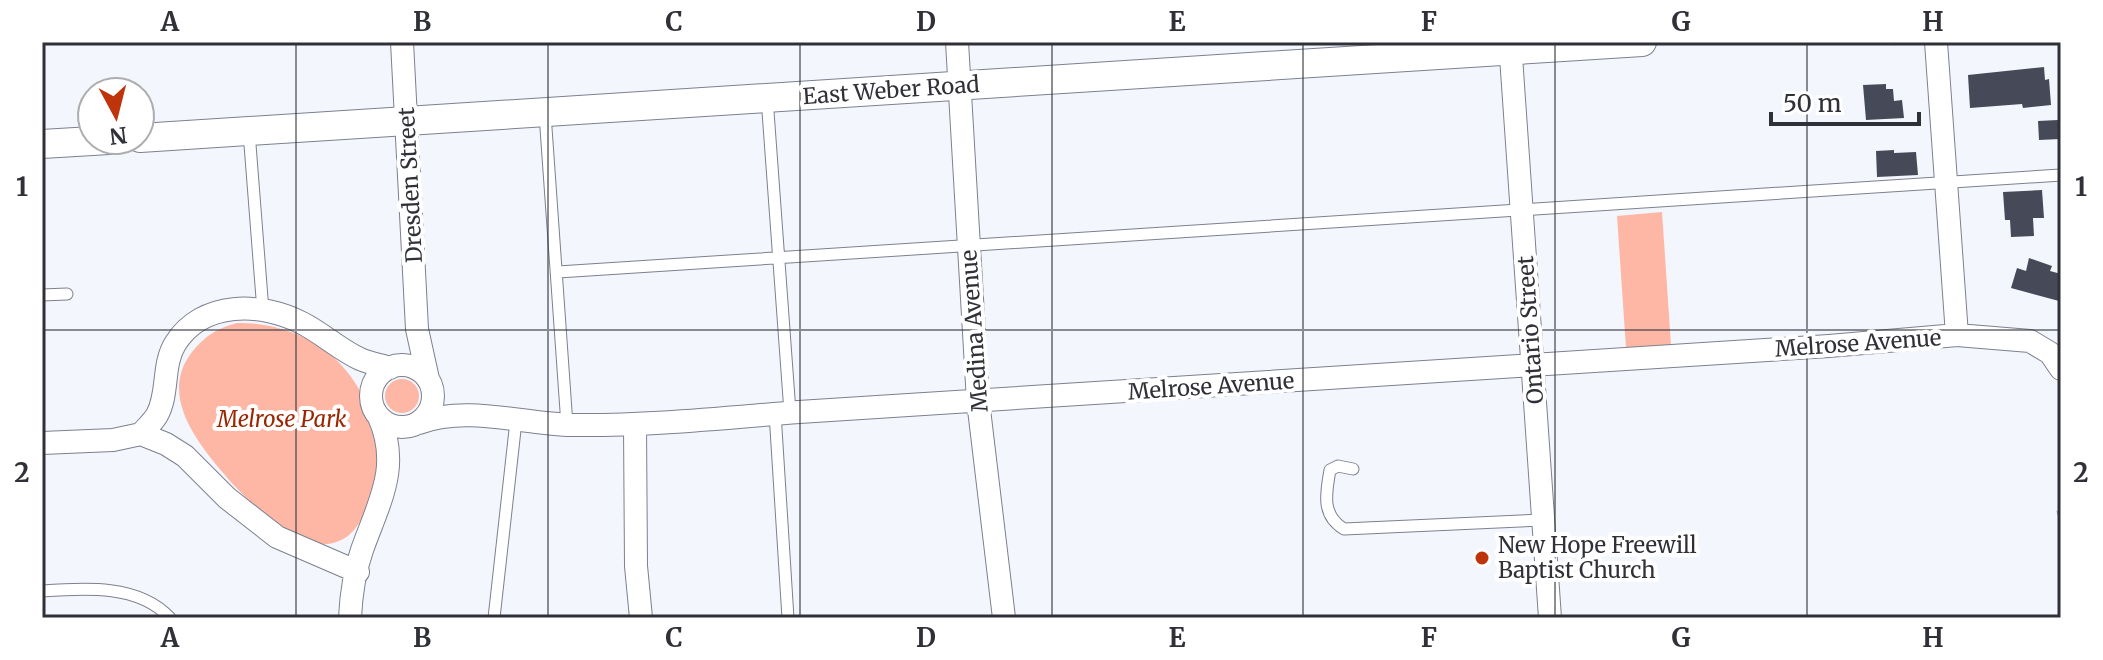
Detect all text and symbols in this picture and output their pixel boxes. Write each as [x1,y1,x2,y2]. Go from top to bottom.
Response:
text: A [160,5,180,38]
text: B [413,5,431,38]
text: C [665,5,683,38]
text: D [916,5,936,38]
text: E [1169,5,1186,38]
text: F [1421,5,1437,38]
text: G [1672,5,1691,38]
text: H [1922,5,1944,38]
street label: East Weber Road [802,70,980,110]
north arrow [76,76,156,156]
scale bar [1771,76,1919,126]
text: 50 m [1783,88,1842,119]
street label: Dresden Street [392,106,428,264]
text: N [107,121,129,151]
text: 1 [16,170,28,203]
text: 1 [2075,170,2087,203]
street label: Medina Avenue [954,249,994,413]
street label: Ontario Street [1511,254,1549,405]
street label: Melrose Avenue [1774,323,1942,363]
street label: Melrose Avenue [1127,366,1295,406]
park label: Melrose Park [216,405,347,433]
text: 2 [14,456,30,489]
text: 2 [2073,456,2089,489]
place label: New Hope Freewill Baptist Church [1498,531,1697,584]
marker: New Hope Freewill Baptist Church [1473,549,1491,567]
text: A [160,621,180,654]
text: B [413,621,431,654]
text: C [665,621,683,654]
text: D [916,621,936,654]
text: E [1169,621,1186,654]
text: F [1421,621,1437,654]
text: G [1672,621,1691,654]
text: H [1922,621,1944,654]

